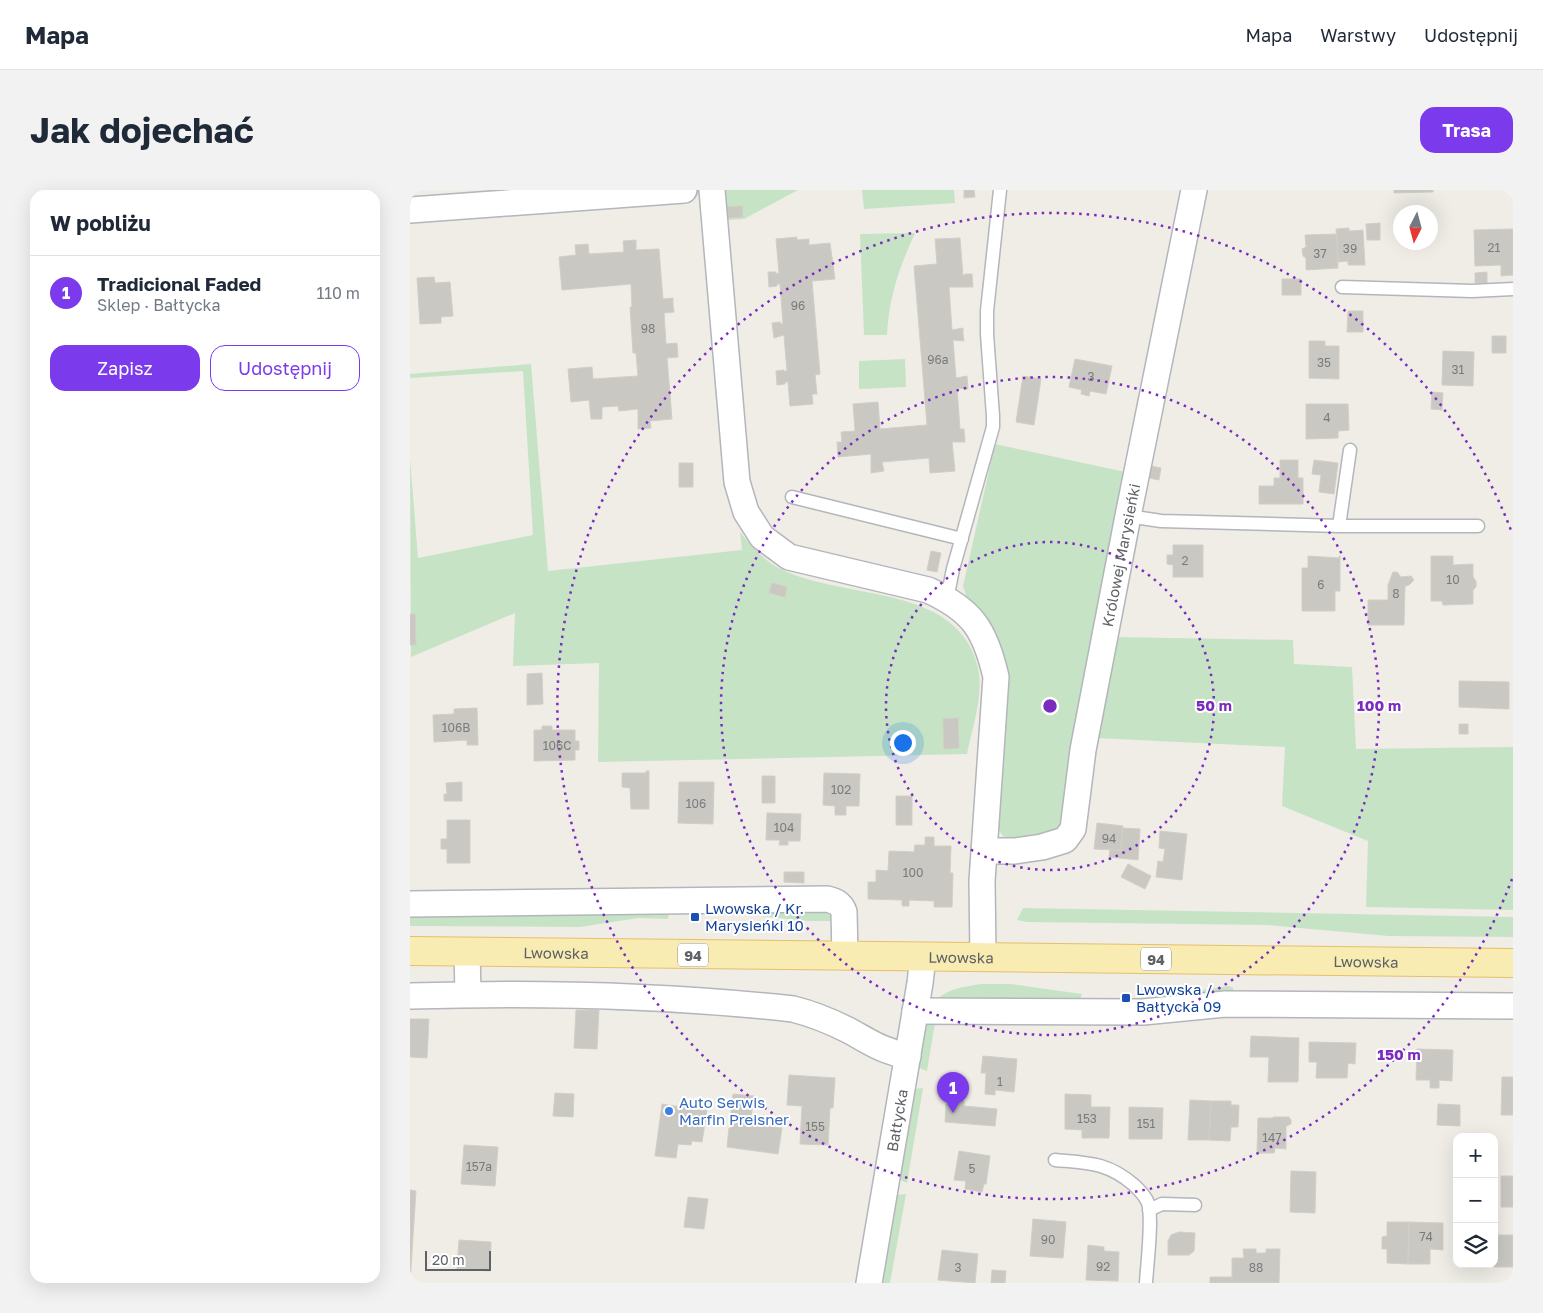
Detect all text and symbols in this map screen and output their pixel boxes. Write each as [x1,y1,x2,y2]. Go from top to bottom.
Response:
text: Mapa [25,20,89,49]
text: Mapa [1245,24,1292,46]
text: Warstwy [1320,24,1396,46]
text: Udostępnij [1424,24,1518,46]
button: Trasa [1420,107,1513,153]
text: Jak dojechać [30,109,254,151]
north arrow [1393,205,1438,250]
text: W pobliżu [50,210,151,236]
house number: 21 [1488,240,1501,255]
house number: 39 [1343,241,1357,256]
house number: 37 [1313,246,1327,261]
text: Tradicional Faded [97,272,261,295]
text: 1 [62,283,70,303]
text: 110 m [316,283,360,303]
text: Sklep · Bałtycka [97,295,221,315]
house number: 96 [791,298,805,313]
house number: 98 [641,321,655,336]
button: Zapisz [50,345,200,391]
button: Udostępnij [210,345,360,391]
house number: 96a [927,352,949,367]
house number: 35 [1317,355,1331,370]
house number: 31 [1452,362,1465,377]
house number: 3 [1087,369,1095,384]
house number: 4 [1323,410,1331,425]
street label: Królowej Marysieńki [1098,482,1143,628]
house number: 2 [1182,553,1189,568]
house number: 10 [1446,572,1460,587]
house number: 6 [1317,577,1325,592]
house number: 8 [1392,586,1400,601]
text: 50 m [1196,696,1232,714]
text: 100 m [1357,696,1401,714]
centre of rings [1041,697,1059,715]
house number: 106B [442,720,470,735]
your location [890,730,916,756]
house number: 106C [543,738,571,753]
house number: 102 [831,782,851,797]
house number: 106 [686,796,706,811]
house number: 104 [774,820,794,835]
house number: 94 [1102,831,1116,846]
house number: 100 [903,865,923,880]
place label: Lwowska / Kr. Marysieńki 10 [705,899,804,934]
marker: Lwowska / Kr. Marysieńki 10 [689,911,701,923]
street label: Lwowska [523,943,589,962]
road number: 94 [678,944,708,966]
street label: Lwowska [928,948,994,966]
road number: 94 [1141,948,1171,971]
street label: Lwowska [1333,952,1399,971]
place label: Lwowska / Bałtycka 09 [1136,980,1221,1015]
marker: Lwowska / Bałtycka 09 [1120,992,1132,1004]
text: 150 m [1377,1045,1421,1063]
pin: 1 [937,1072,969,1113]
house number: 1 [997,1074,1003,1089]
street label: Bałtycka [882,1088,911,1153]
place label: Auto Serwis Marfin Preisner [679,1093,789,1128]
marker: Auto Serwis Marfin Preisner [663,1105,675,1117]
house number: 153 [1077,1111,1097,1126]
house number: 151 [1137,1116,1155,1131]
house number: 155 [805,1119,825,1134]
house number: 147 [1262,1130,1282,1145]
map controls [1453,1133,1498,1268]
button: + [1453,1133,1498,1178]
house number: 157a [466,1159,492,1174]
house number: 5 [969,1161,976,1176]
button: − [1453,1178,1498,1223]
button: layers [1453,1223,1498,1268]
house number: 74 [1419,1229,1433,1244]
house number: 90 [1041,1232,1055,1247]
scale bar [425,1248,491,1271]
text: 20 m [432,1251,465,1268]
house number: 92 [1096,1259,1110,1274]
house number: 3 [954,1260,962,1275]
house number: 88 [1249,1260,1263,1275]

